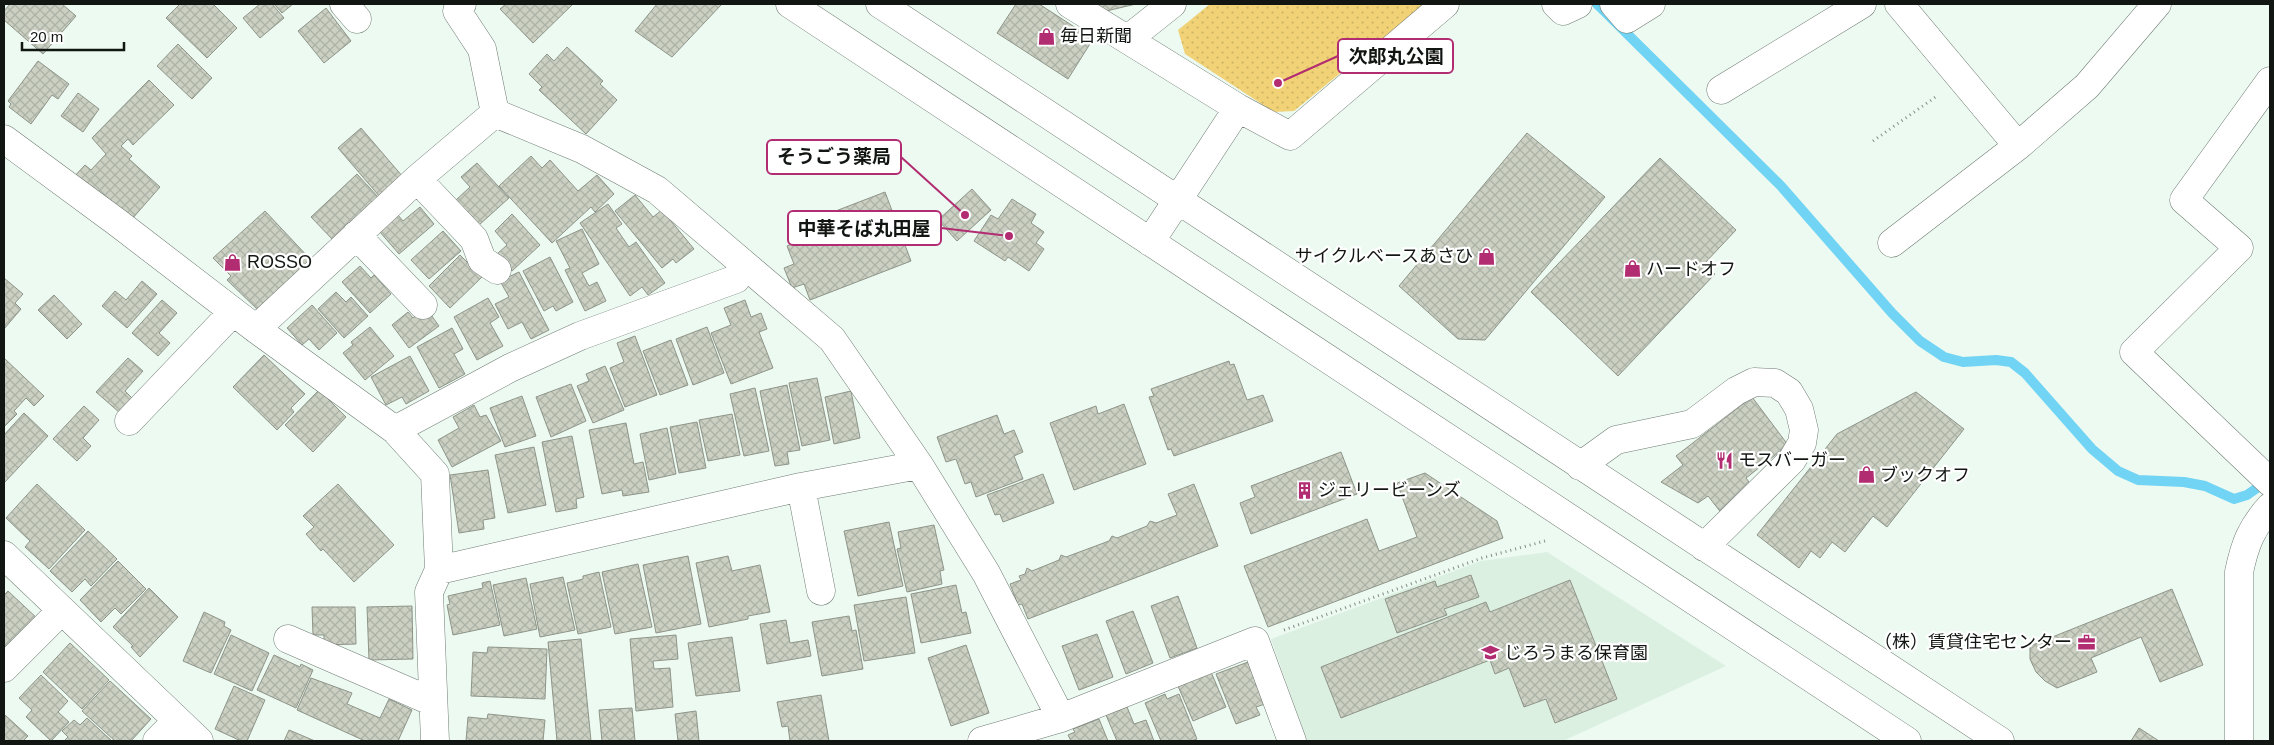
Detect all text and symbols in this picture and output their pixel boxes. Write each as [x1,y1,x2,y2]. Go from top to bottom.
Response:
scale bar [22,20,125,52]
shop icon: 毎日新聞 [1036,26,1056,46]
place label: 毎日新聞 [1060,26,1132,46]
text: 20 m [30,28,63,45]
callout: 次郎丸公園 [1338,39,1453,73]
text: 次郎丸公園 [1348,46,1444,67]
callout: そうごう薬局 [767,140,901,174]
text: そうごう薬局 [777,146,891,167]
callout: 中華そば丸田屋 [788,211,941,245]
text: 中華そば丸田屋 [797,218,931,239]
place label: サイクルベースあさひ [1295,246,1473,266]
shop icon: サイクルベースあさひ [1477,246,1497,266]
shop icon: ROSSO [223,252,243,272]
place label: ROSSO [247,252,312,272]
shop icon: ハードオフ [1622,259,1642,279]
place label: ハードオフ [1646,259,1736,279]
restaurant icon: モスバーガー [1714,450,1734,470]
place label: モスバーガー [1738,450,1846,470]
shop icon: ブックオフ [1856,465,1876,485]
place label: ブックオフ [1880,465,1970,485]
building icon: ジェリービーンズ [1294,480,1314,500]
place label: ジェリービーンズ [1318,480,1461,500]
place label: （株）賃貸住宅センター [1874,632,2072,652]
office icon: （株）賃貸住宅センター [2076,632,2096,652]
school or university icon: じろうまる保育園 [1480,643,1500,663]
place label: じろうまる保育園 [1504,643,1648,663]

